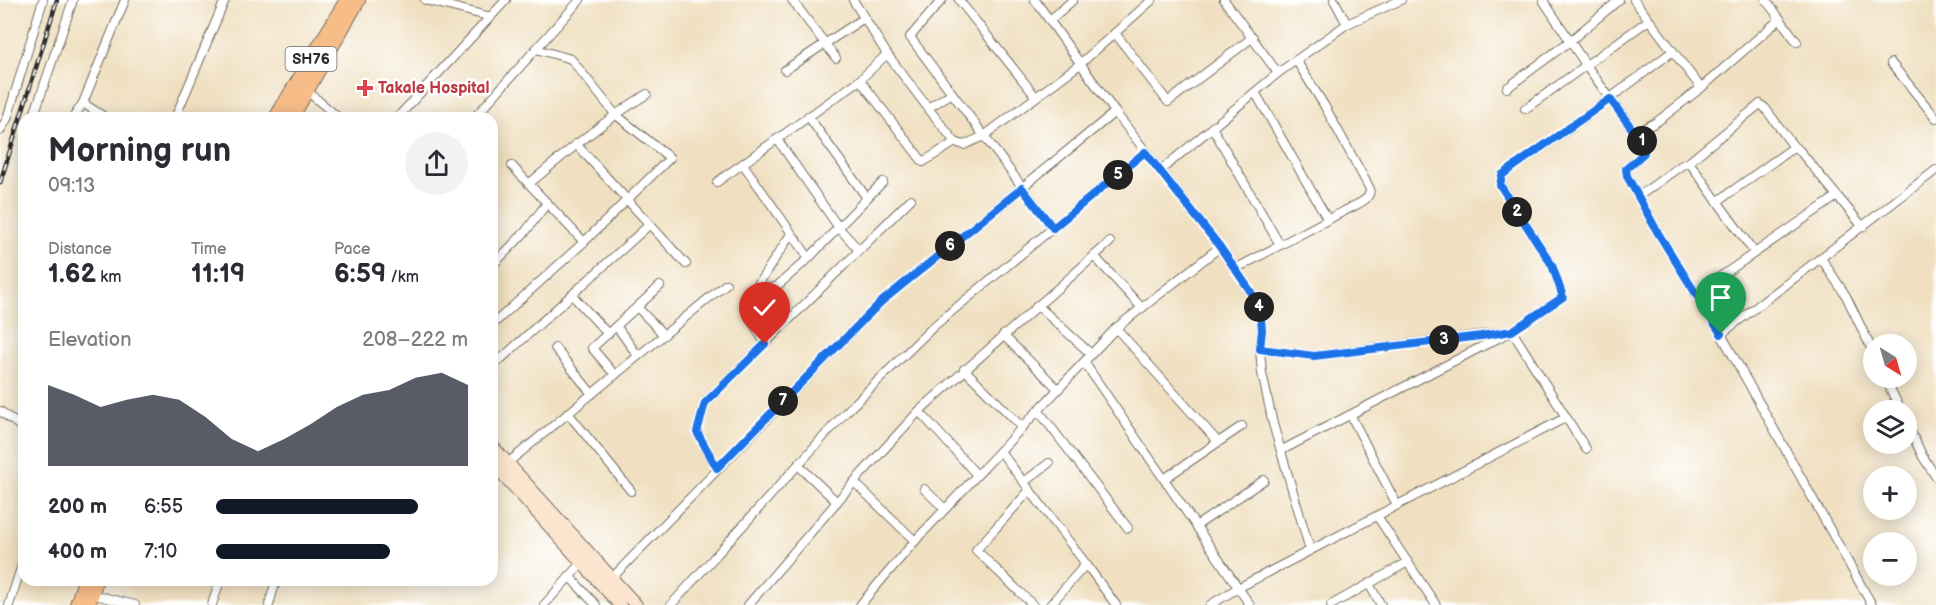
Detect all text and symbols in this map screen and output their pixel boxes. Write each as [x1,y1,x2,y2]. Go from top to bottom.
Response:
road number: SH76 [286,47,336,71]
marker: Takale Hospital [356,79,374,97]
place label: Takale Hospital [378,79,490,98]
pin: 1 [1627,126,1657,156]
text: Morning run [48,131,231,171]
text: 1 [1639,131,1645,150]
button: share [405,132,468,195]
pin: 5 [1103,160,1133,190]
text: 5 [1113,165,1123,184]
text: 09:13 [48,174,95,198]
pin: 2 [1502,197,1532,227]
text: 2 [1512,202,1522,221]
pin: 6 [935,231,965,261]
text: 6 [945,236,955,255]
text: Distance [48,240,112,259]
text: Time [191,240,226,259]
text: Pace [334,240,370,259]
text: 1.62 [48,259,96,290]
text: 11:19 [191,259,245,290]
text: 6:59 [334,259,386,290]
text: km [96,268,121,287]
text: /km [386,268,419,287]
pin [1695,272,1746,334]
icon: arrive [1704,281,1737,314]
pin [739,282,790,344]
icon: check [748,291,781,324]
pin: 4 [1244,292,1274,322]
text: 4 [1254,297,1264,316]
pin: 3 [1429,325,1459,355]
text: Elevation [48,328,131,352]
text: 208–222 m [362,328,468,352]
text: 3 [1439,330,1449,349]
north arrow [1863,334,1917,388]
map controls [1863,334,1917,586]
pin: 7 [768,386,798,416]
text: 7 [779,391,787,410]
button: layers [1863,400,1917,454]
button: + [1863,466,1917,520]
text: 200 m [48,495,107,519]
text: 6:55 [144,495,183,519]
button: − [1863,532,1917,586]
text: 400 m [48,540,107,564]
text: 7:10 [144,540,177,564]

